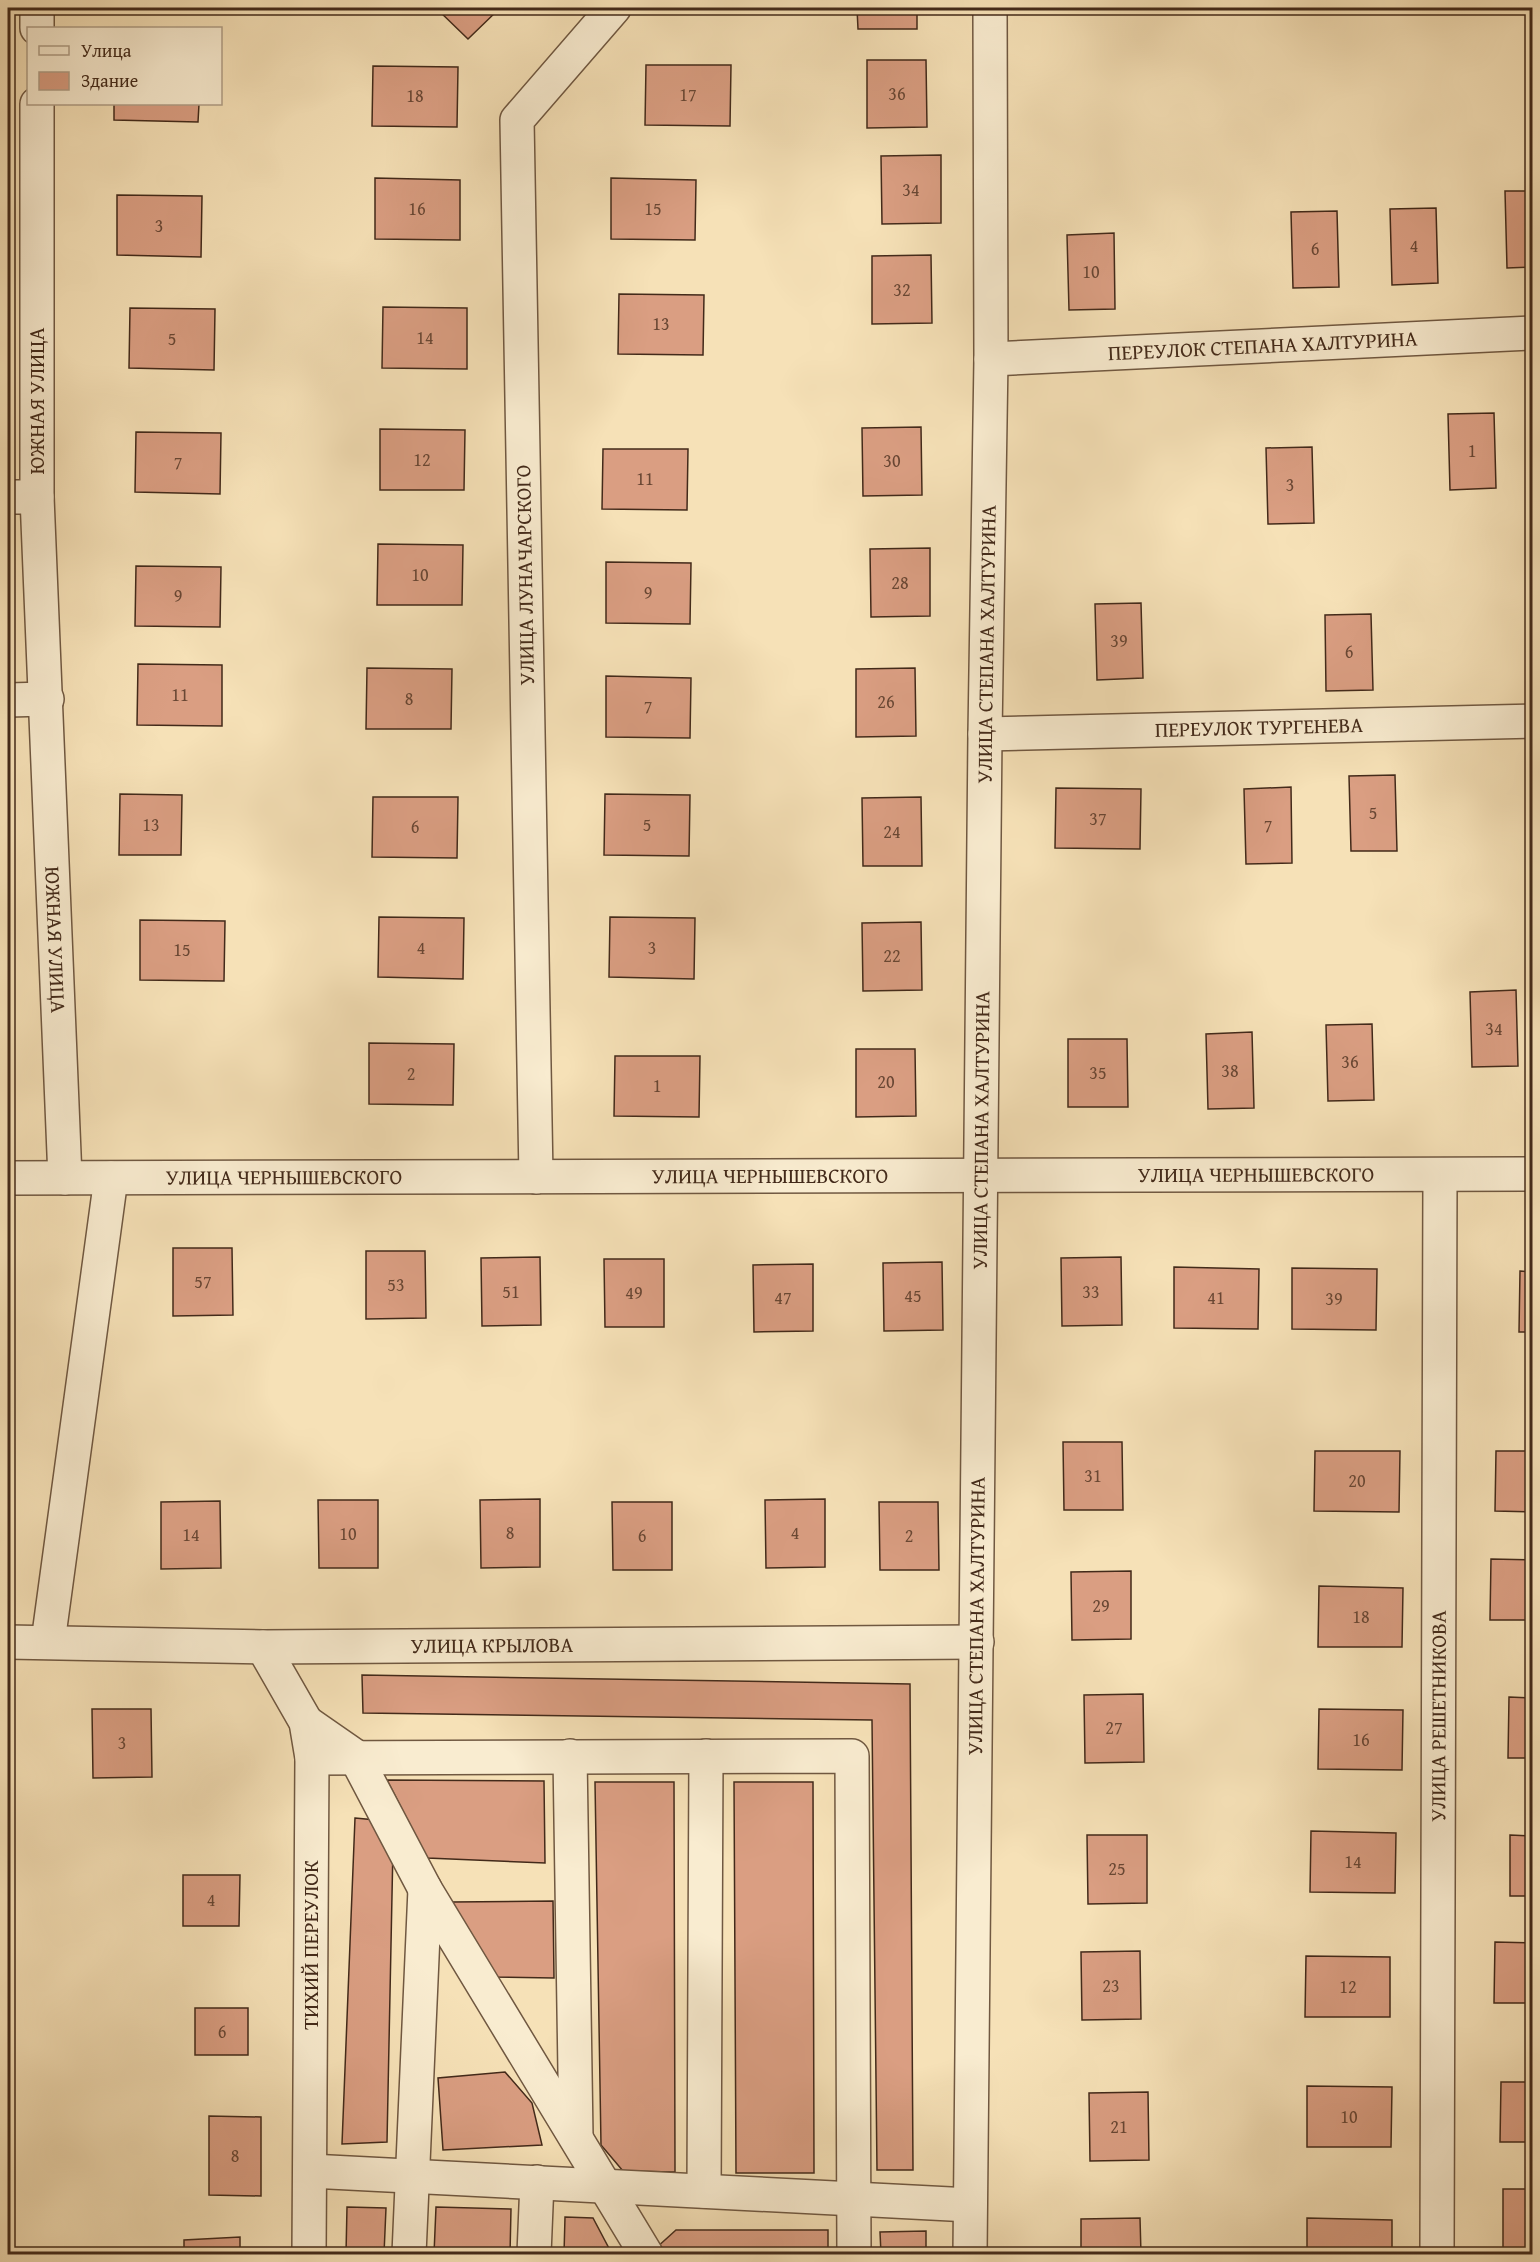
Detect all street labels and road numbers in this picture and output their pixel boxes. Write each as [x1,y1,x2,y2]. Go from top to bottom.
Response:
street label: ПЕРЕУЛОК СТЕПАНА ХАЛТУРИНА [1107,323,1418,368]
street label: ЮЖНАЯ УЛИЦА [21,327,52,474]
street label: УЛИЦА ЛУНАЧАРСКОГО [507,464,542,686]
street label: УЛИЦА СТЕПАНА ХАЛТУРИНА [969,504,1004,783]
street label: ПЕРЕУЛОК ТУРГЕНЕВА [1154,709,1364,745]
street label: ЮЖНАЯ УЛИЦА [37,866,74,1014]
street label: УЛИЦА СТЕПАНА ХАЛТУРИНА [964,990,997,1269]
street label: УЛИЦА ЧЕРНЫШЕВСКОГО [1138,1158,1374,1190]
street label: УЛИЦА ЧЕРНЫШЕВСКОГО [652,1160,888,1191]
street label: УЛИЦА ЧЕРНЫШЕВСКОГО [166,1161,402,1193]
street label: УЛИЦА СТЕПАНА ХАЛТУРИНА [959,1476,993,1755]
street label: УЛИЦА РЕШЕТНИКОВА [1422,1610,1454,1822]
street label: УЛИЦА КРЫЛОВА [411,1629,574,1661]
street label: ТИХИЙ ПЕРЕУЛОК [295,1860,326,2030]

